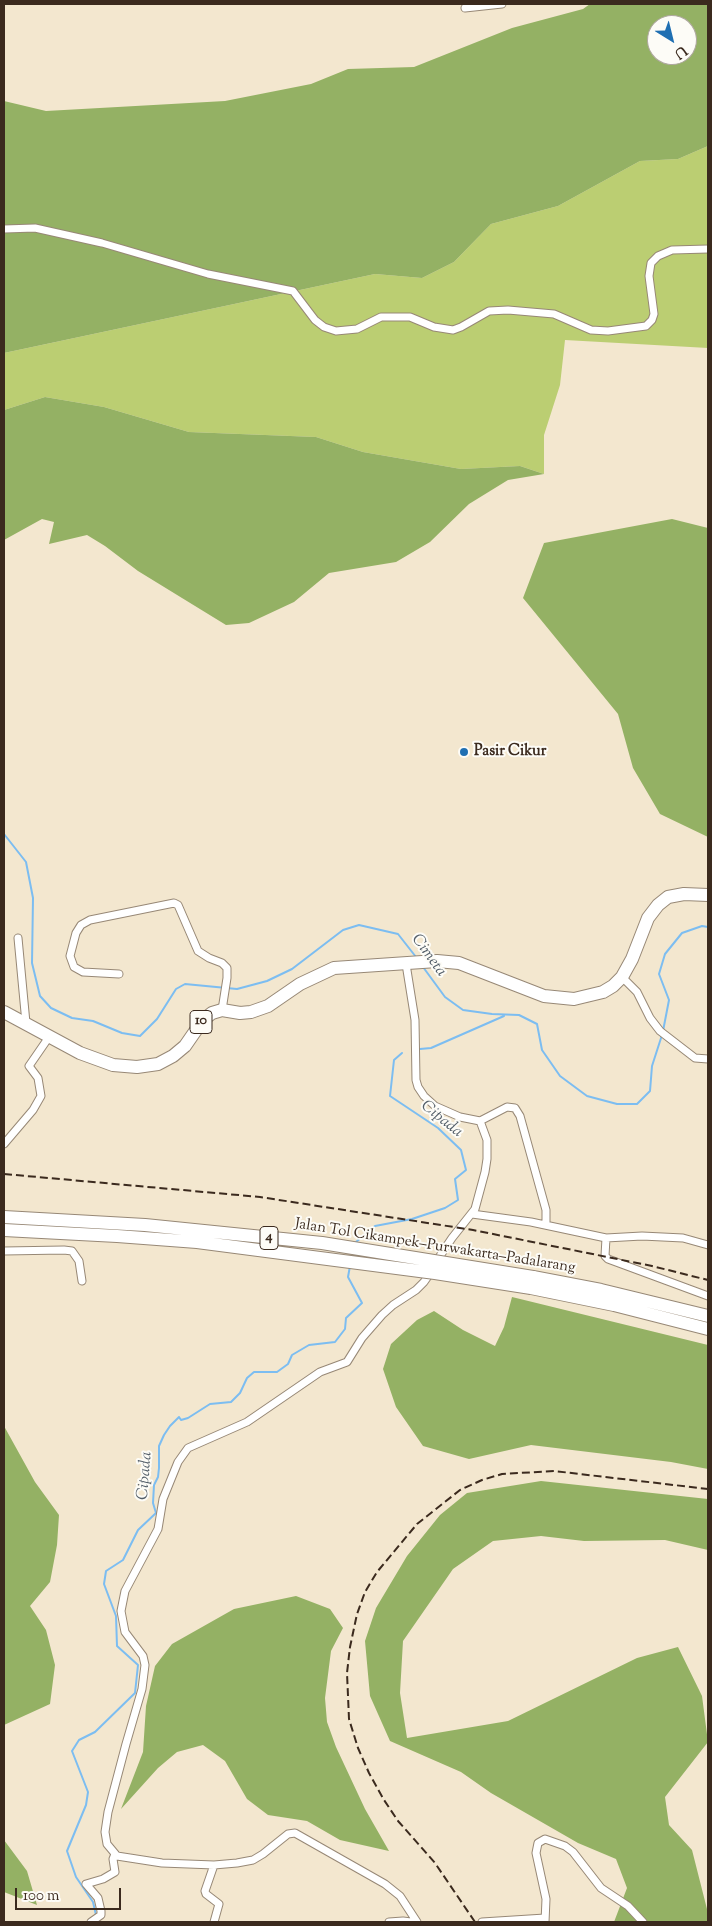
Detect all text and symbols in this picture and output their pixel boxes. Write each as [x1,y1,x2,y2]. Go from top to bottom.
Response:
north arrow [647,15,697,65]
text: U [670,40,691,63]
place label: Pasir Cikur [474,743,546,761]
marker: Pasir Cikur [458,746,470,758]
water label: Cimeta [406,931,450,981]
road number: 10 [190,1010,212,1034]
water label: Cipada [416,1097,466,1143]
street label: Jalan Tol Cikampek–Purwakarta–Padalarang [294,1216,576,1278]
road number: 4 [260,1226,278,1250]
water label: Cipada [134,1451,158,1501]
scale bar [18,1878,124,1910]
text: 100 m [23,1886,59,1907]

